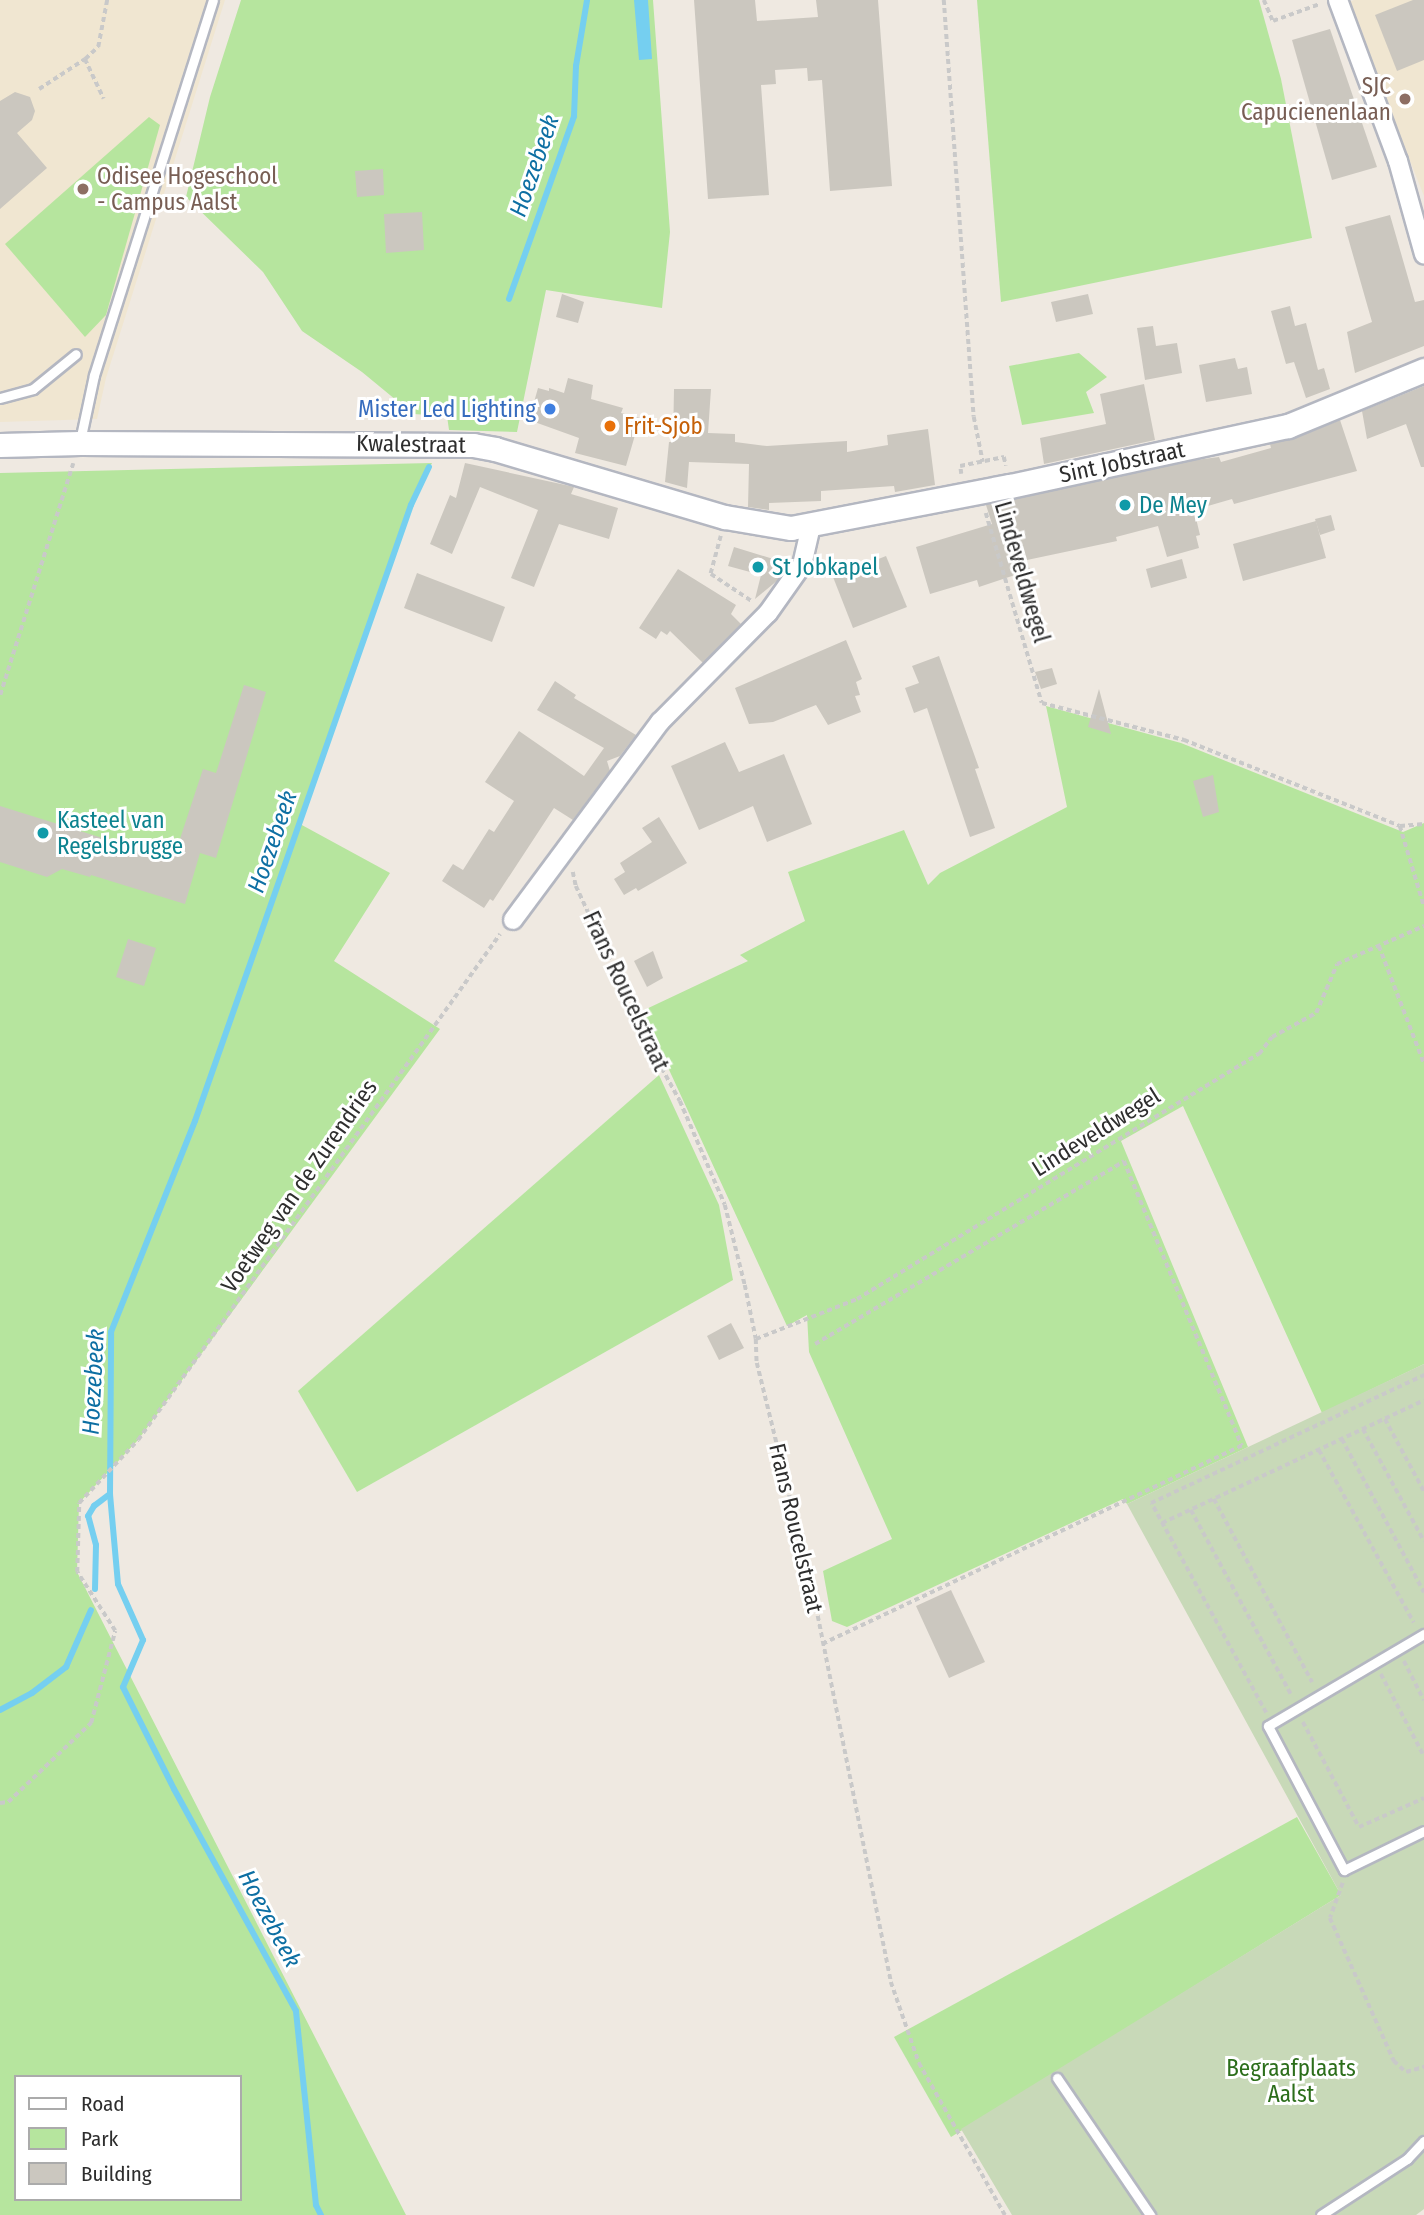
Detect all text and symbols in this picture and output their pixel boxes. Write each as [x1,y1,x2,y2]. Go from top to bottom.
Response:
place label: SJC Capucienenlaan [1241,72,1391,126]
marker: SJC Capucienenlaan [1397,91,1413,107]
water label: Hoezebeek [504,111,566,221]
place label: Odisee Hogeschool - Campus Aalst [97,162,277,216]
marker: Odisee Hogeschool - Campus Aalst [75,181,91,197]
place label: Mister Led Lighting [358,395,536,423]
marker: Mister Led Lighting [542,401,558,417]
place label: Frit-Sjob [624,412,703,440]
marker: Frit-Sjob [602,418,618,434]
street label: Kwalestraat [356,429,466,459]
street label: Sint Jobstraat [1057,435,1187,489]
place label: De Mey [1139,491,1207,519]
marker: De Mey [1117,497,1133,513]
street label: Lindeveldwegel [989,498,1055,646]
place label: St Jobkapel [772,553,878,581]
marker: St Jobkapel [750,559,766,575]
water label: Hoezebeek [242,787,304,897]
place label: Kasteel van Regelsbrugge [57,806,183,860]
marker: Kasteel van Regelsbrugge [35,825,51,841]
street label: Frans Roucelstraat [577,907,675,1075]
street label: Voetweg van de Zurendries [215,1074,383,1298]
street label: Lindeveldwegel [1027,1082,1165,1182]
water label: Hoezebeek [77,1328,111,1436]
street label: Frans Roucelstraat [763,1441,829,1615]
water label: Hoezebeek [231,1865,307,1973]
park label: Begraafplaats Aalst [1226,2054,1356,2108]
legend [14,2075,242,2201]
text: Road [81,2091,125,2117]
text: Park [81,2126,118,2152]
text: Building [81,2161,152,2187]

